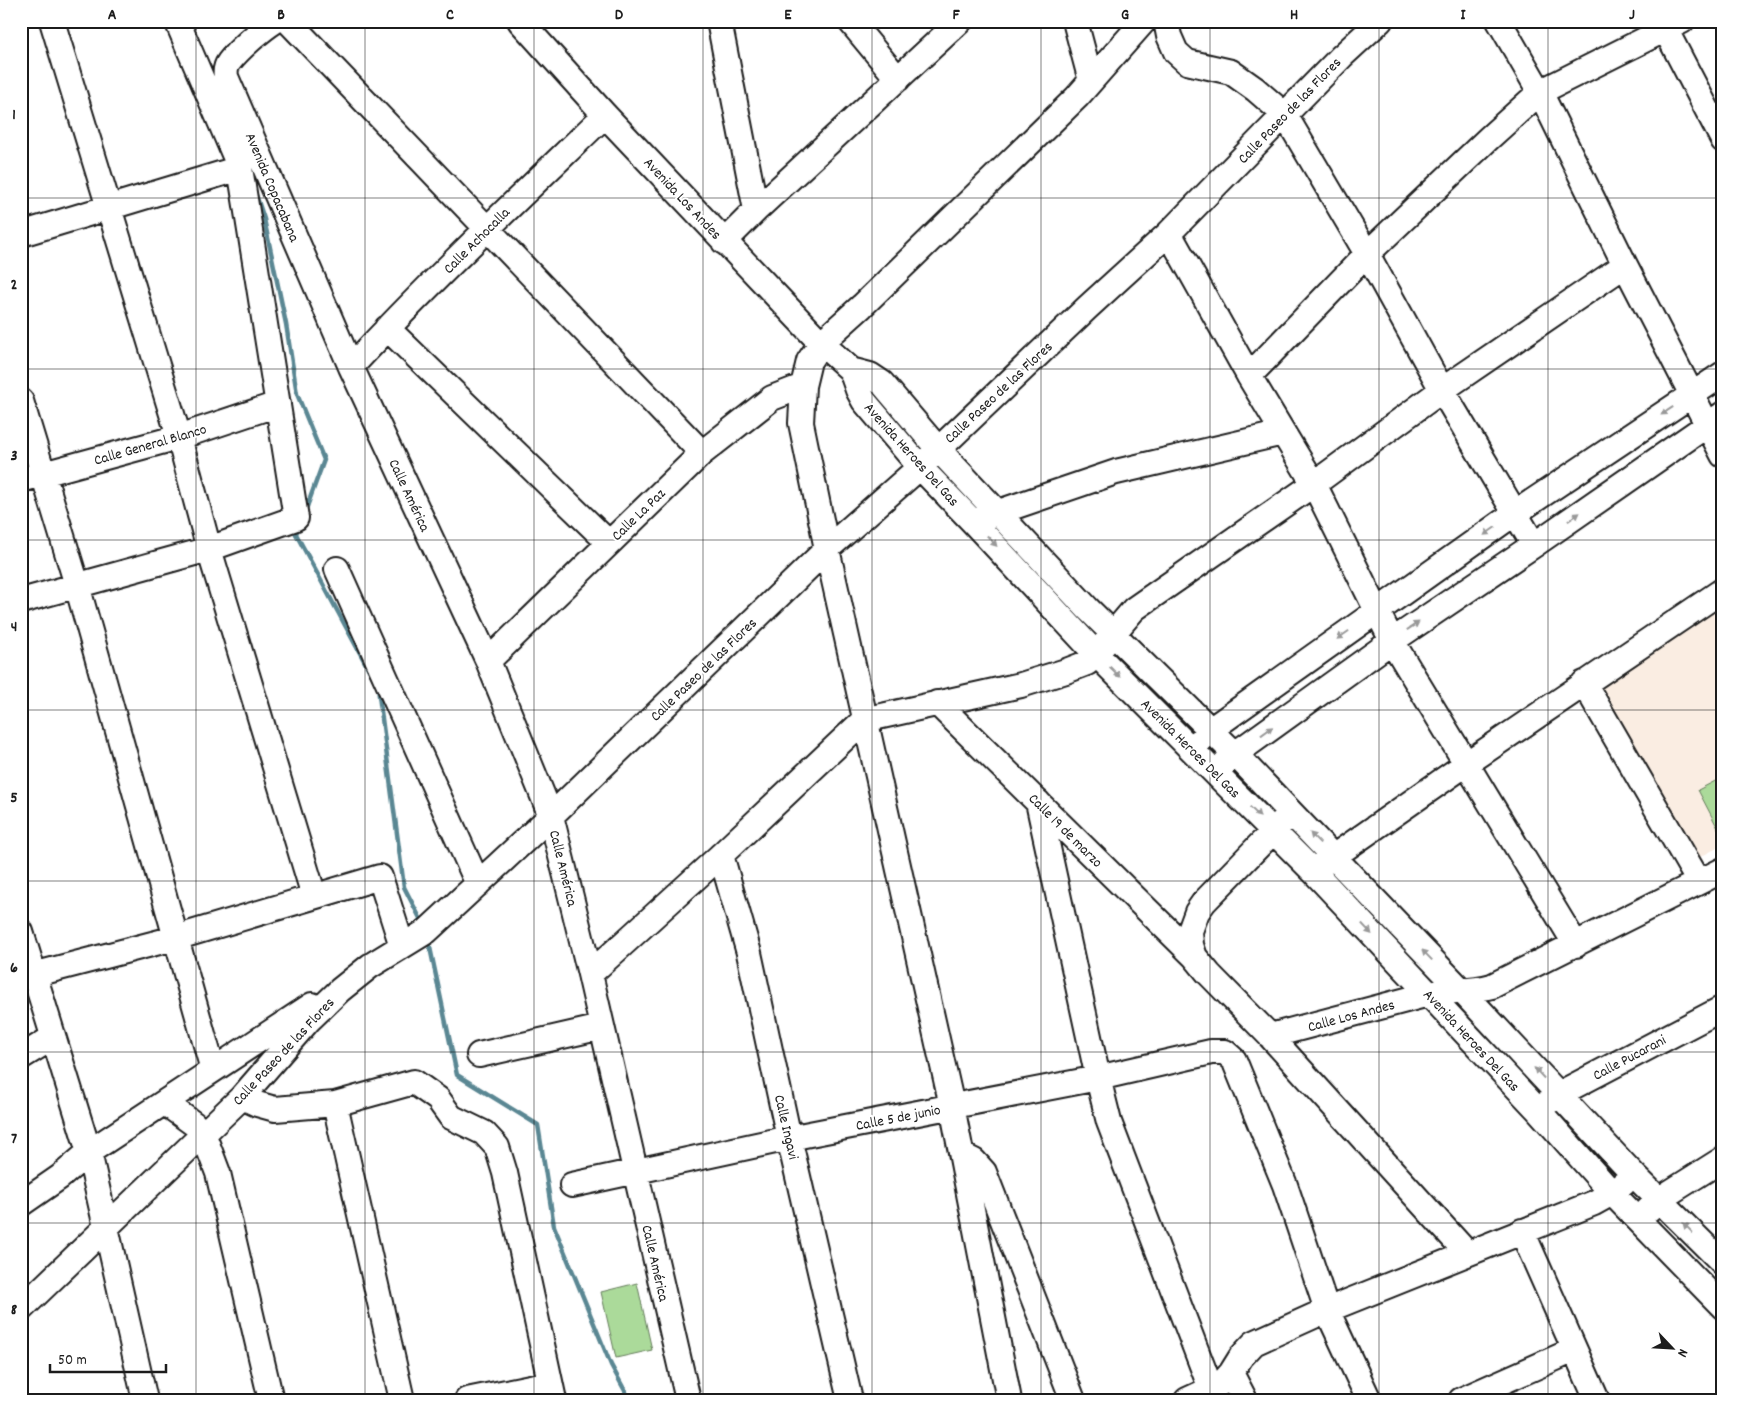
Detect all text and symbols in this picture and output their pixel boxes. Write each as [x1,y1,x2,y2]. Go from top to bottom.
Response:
text: A [108,4,117,27]
text: B [277,4,285,27]
text: C [446,4,454,27]
text: D [615,4,624,27]
text: E [784,4,792,27]
text: F [952,4,960,27]
text: G [1121,4,1129,27]
text: H [1290,4,1298,27]
text: I [1461,4,1467,27]
text: J [1629,4,1635,27]
street label: Calle Paseo de las Flores [1233,53,1347,170]
text: 1 [12,104,16,127]
street label: Avenida Copacabana [238,130,304,247]
street label: Avenida Los Andes [637,153,726,246]
street label: Calle Achocalla [439,202,516,280]
text: 2 [11,274,18,297]
street label: Calle Paseo de las Flores [940,337,1059,450]
street label: Avenida Heroes Del Gas [858,398,963,512]
one-way arrow [1661,406,1674,415]
street label: Calle General Blanco [92,419,210,473]
text: 3 [10,445,18,468]
street label: Calle América [382,456,435,537]
street label: Calle La Paz [607,484,672,547]
one-way arrow [1567,512,1581,522]
one-way arrow [1483,526,1497,536]
one-way arrow [986,535,998,547]
street label: Calle Paseo de las Flores [646,613,763,727]
text: 4 [11,616,17,639]
one-way arrow [1407,622,1420,631]
one-way arrow [1336,630,1350,640]
one-way arrow [1109,666,1121,678]
street label: Avenida Heroes Del Gas [1135,694,1245,804]
one-way arrow [1260,726,1274,736]
text: 5 [10,787,18,810]
street label: Calle 19 de marzo [1022,789,1107,874]
one-way arrow [1249,806,1261,818]
street label: Calle América [542,828,582,910]
one-way arrow [1309,833,1321,845]
one-way arrow [1361,923,1373,935]
one-way arrow [1422,950,1434,962]
text: 6 [10,957,18,980]
street label: Avenida Heroes Del Gas [1417,985,1524,1098]
street label: Calle Paseo de las Flores [228,993,341,1112]
street label: Calle Los Andes [1306,995,1397,1039]
street label: Calle Pucarani [1589,1030,1671,1087]
one-way arrow [1533,1068,1545,1080]
street label: Calle Ingavi [767,1093,803,1162]
street label: Calle 5 de junio [854,1100,943,1138]
text: 7 [11,1128,17,1151]
one-way arrow [1682,1222,1694,1234]
street label: Calle América [635,1223,674,1305]
text: 8 [11,1299,18,1322]
north arrow [1646,1324,1696,1374]
scale bar [50,1341,166,1373]
text: N [1671,1345,1692,1360]
text: 50 m [58,1350,87,1372]

